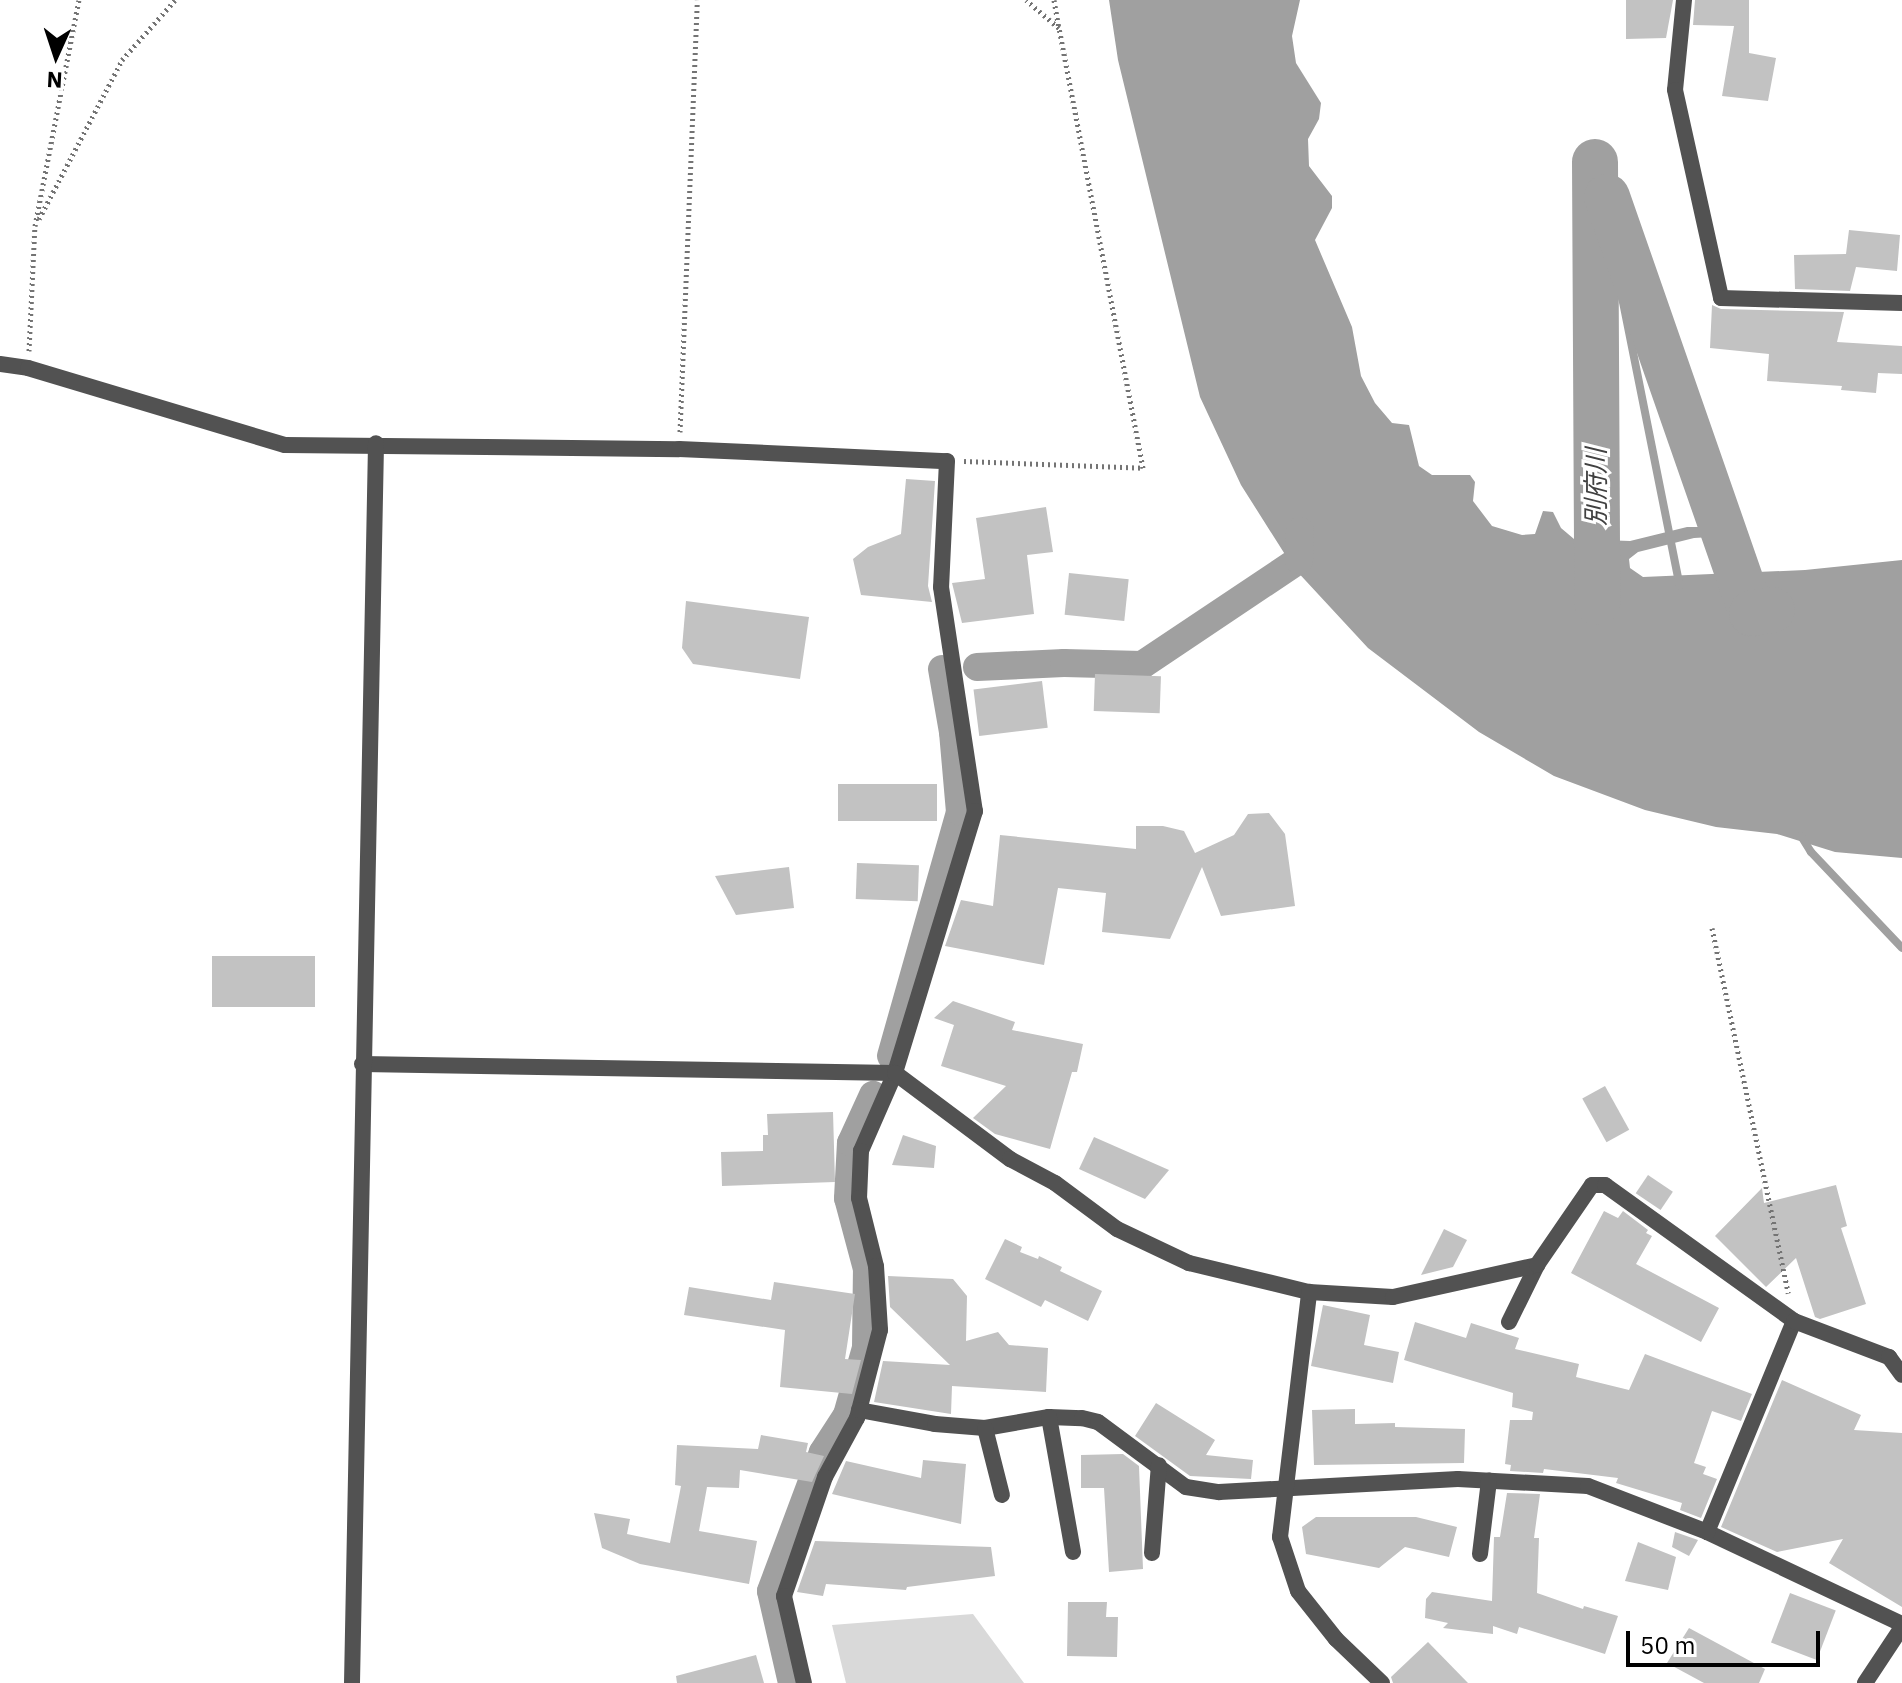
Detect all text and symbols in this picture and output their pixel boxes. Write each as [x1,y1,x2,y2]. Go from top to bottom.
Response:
north arrow [16,16,96,96]
text: N [46,66,63,95]
water label: 別府川 [1580,448,1612,526]
scale bar [1630,1615,1824,1665]
text: 50 m [1640,1629,1695,1661]

